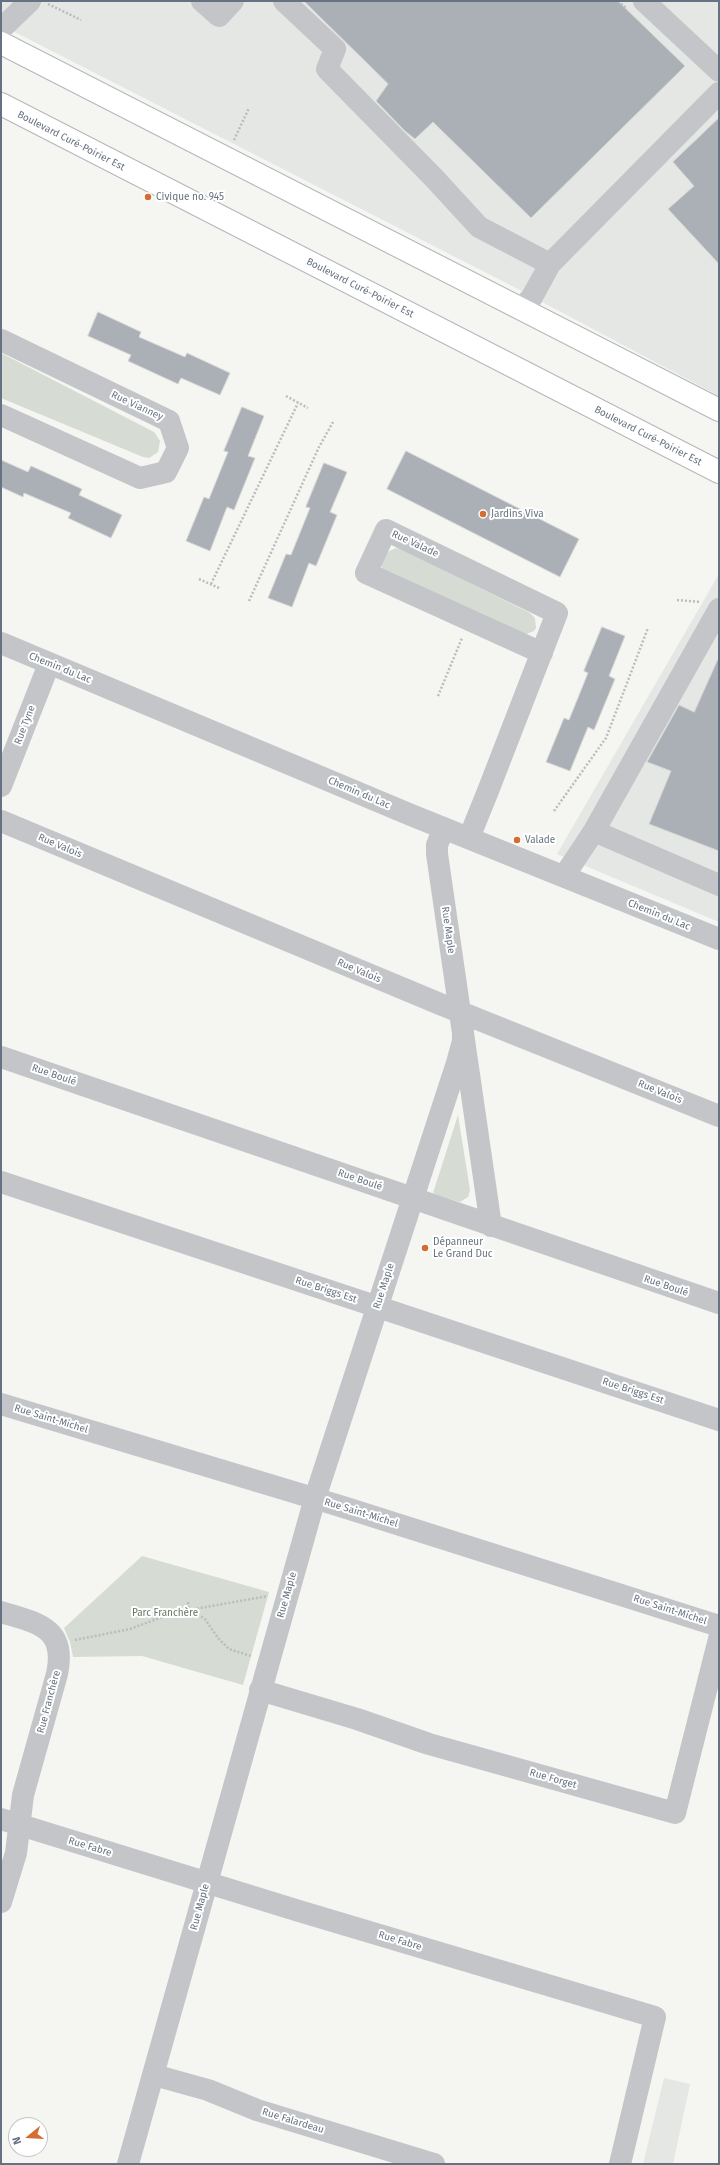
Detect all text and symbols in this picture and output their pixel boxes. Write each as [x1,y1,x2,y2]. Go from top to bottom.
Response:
street label: Boulevard Curé-Poirier Est [15,109,127,173]
place label: Civique no. 945 [156,191,224,203]
marker: Civique no. 945 [143,192,153,202]
street label: Boulevard Curé-Poirier Est [304,256,416,320]
street label: Rue Vianney [109,389,165,423]
street label: Boulevard Curé-Poirier Est [592,404,704,468]
place label: Jardins Viva [491,508,544,520]
marker: Jardins Viva [478,509,488,519]
street label: Rue Valade [390,528,440,560]
street label: Chemin du Lac [27,650,93,686]
street label: Rue Tyne [12,704,38,746]
street label: Chemin du Lac [326,775,392,811]
street label: Rue Valois [36,831,84,861]
place label: Valade [525,834,555,846]
marker: Valade [512,835,522,845]
street label: Chemin du Lac [626,897,692,933]
street label: Rue Maple [439,906,457,954]
street label: Rue Valois [335,956,383,986]
street label: Rue Boulé [30,1062,78,1088]
street label: Rue Valois [636,1078,684,1106]
street label: Rue Boulé [336,1167,384,1193]
place label: Dépanneur Le Grand Duc [433,1236,493,1260]
marker: Dépanneur Le Grand Duc [420,1243,430,1253]
street label: Rue Maple [371,1262,397,1310]
street label: Rue Boulé [642,1273,690,1299]
street label: Rue Briggs Est [294,1274,358,1306]
street label: Rue Briggs Est [601,1375,665,1407]
street label: Rue Saint-Michel [13,1402,89,1436]
street label: Rue Saint-Michel [323,1496,399,1530]
street label: Rue Maple [275,1571,299,1619]
street label: Rue Saint-Michel [632,1592,708,1628]
park label: Parc Franchère [132,1607,198,1619]
street label: Rue Franchère [35,1669,63,1735]
street label: Rue Forget [528,1767,578,1791]
street label: Rue Fabre [67,1835,113,1859]
street label: Rue Maple [188,1883,212,1931]
street label: Rue Fabre [377,1929,423,1953]
street label: Rue Falardeau [261,2106,325,2136]
north arrow [8,2117,48,2157]
text: N [10,2135,24,2146]

